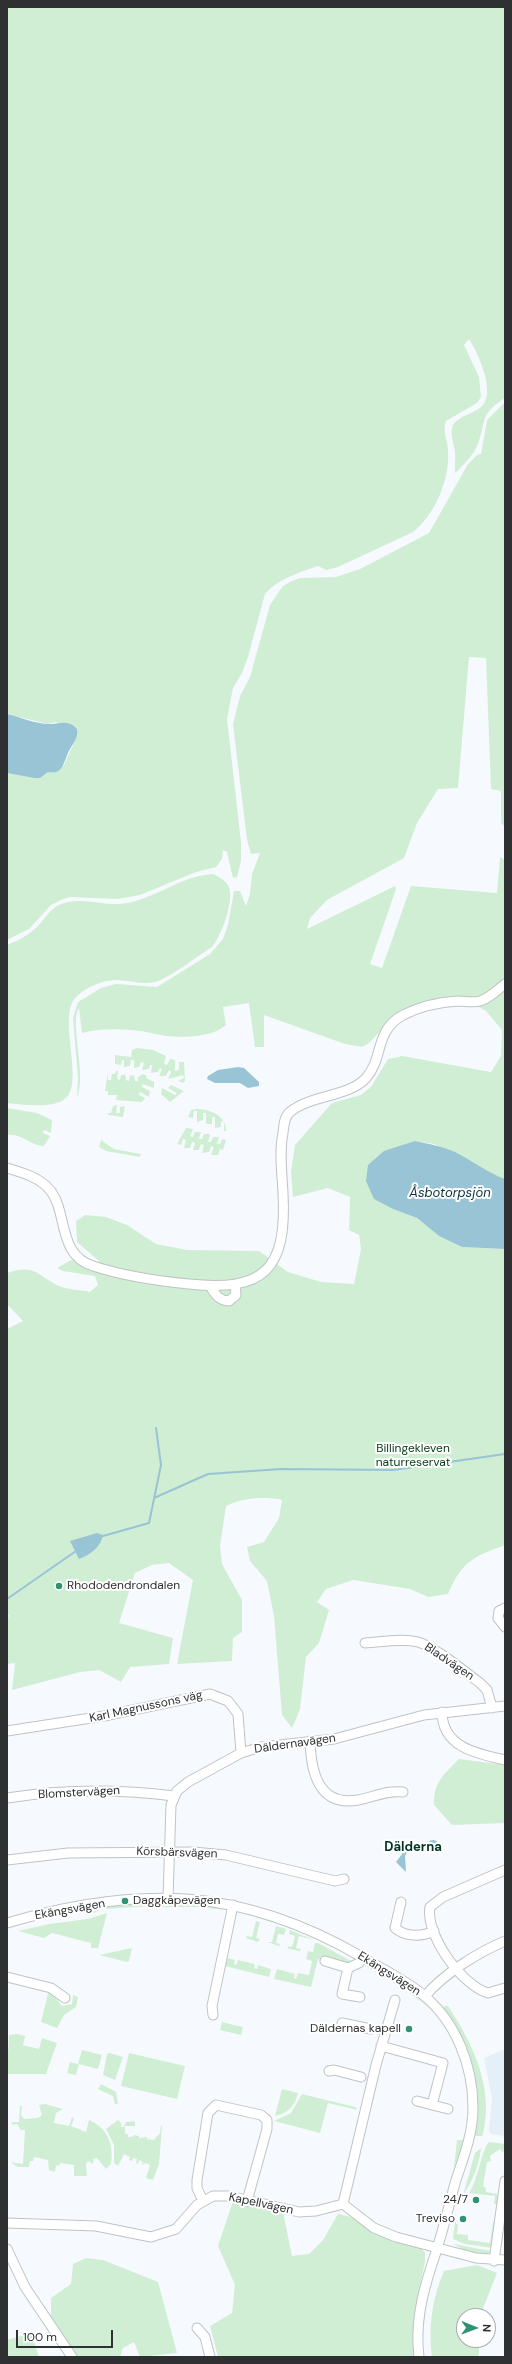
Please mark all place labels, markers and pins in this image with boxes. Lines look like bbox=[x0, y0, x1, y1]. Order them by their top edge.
place label: Rhododendrondalen bbox=[67, 1579, 180, 1593]
marker: Rhododendrondalen bbox=[54, 1581, 64, 1591]
place label: Daggkåpevägen bbox=[133, 1894, 221, 1908]
marker: Daggkåpevägen bbox=[120, 1896, 130, 1906]
place label: Däldernas kapell bbox=[310, 2022, 401, 2036]
marker: Däldernas kapell bbox=[404, 2024, 414, 2034]
place label: 24/7 bbox=[443, 2193, 468, 2207]
marker: 24/7 bbox=[471, 2195, 481, 2205]
place label: Treviso bbox=[416, 2212, 455, 2226]
marker: Treviso bbox=[458, 2214, 468, 2224]

